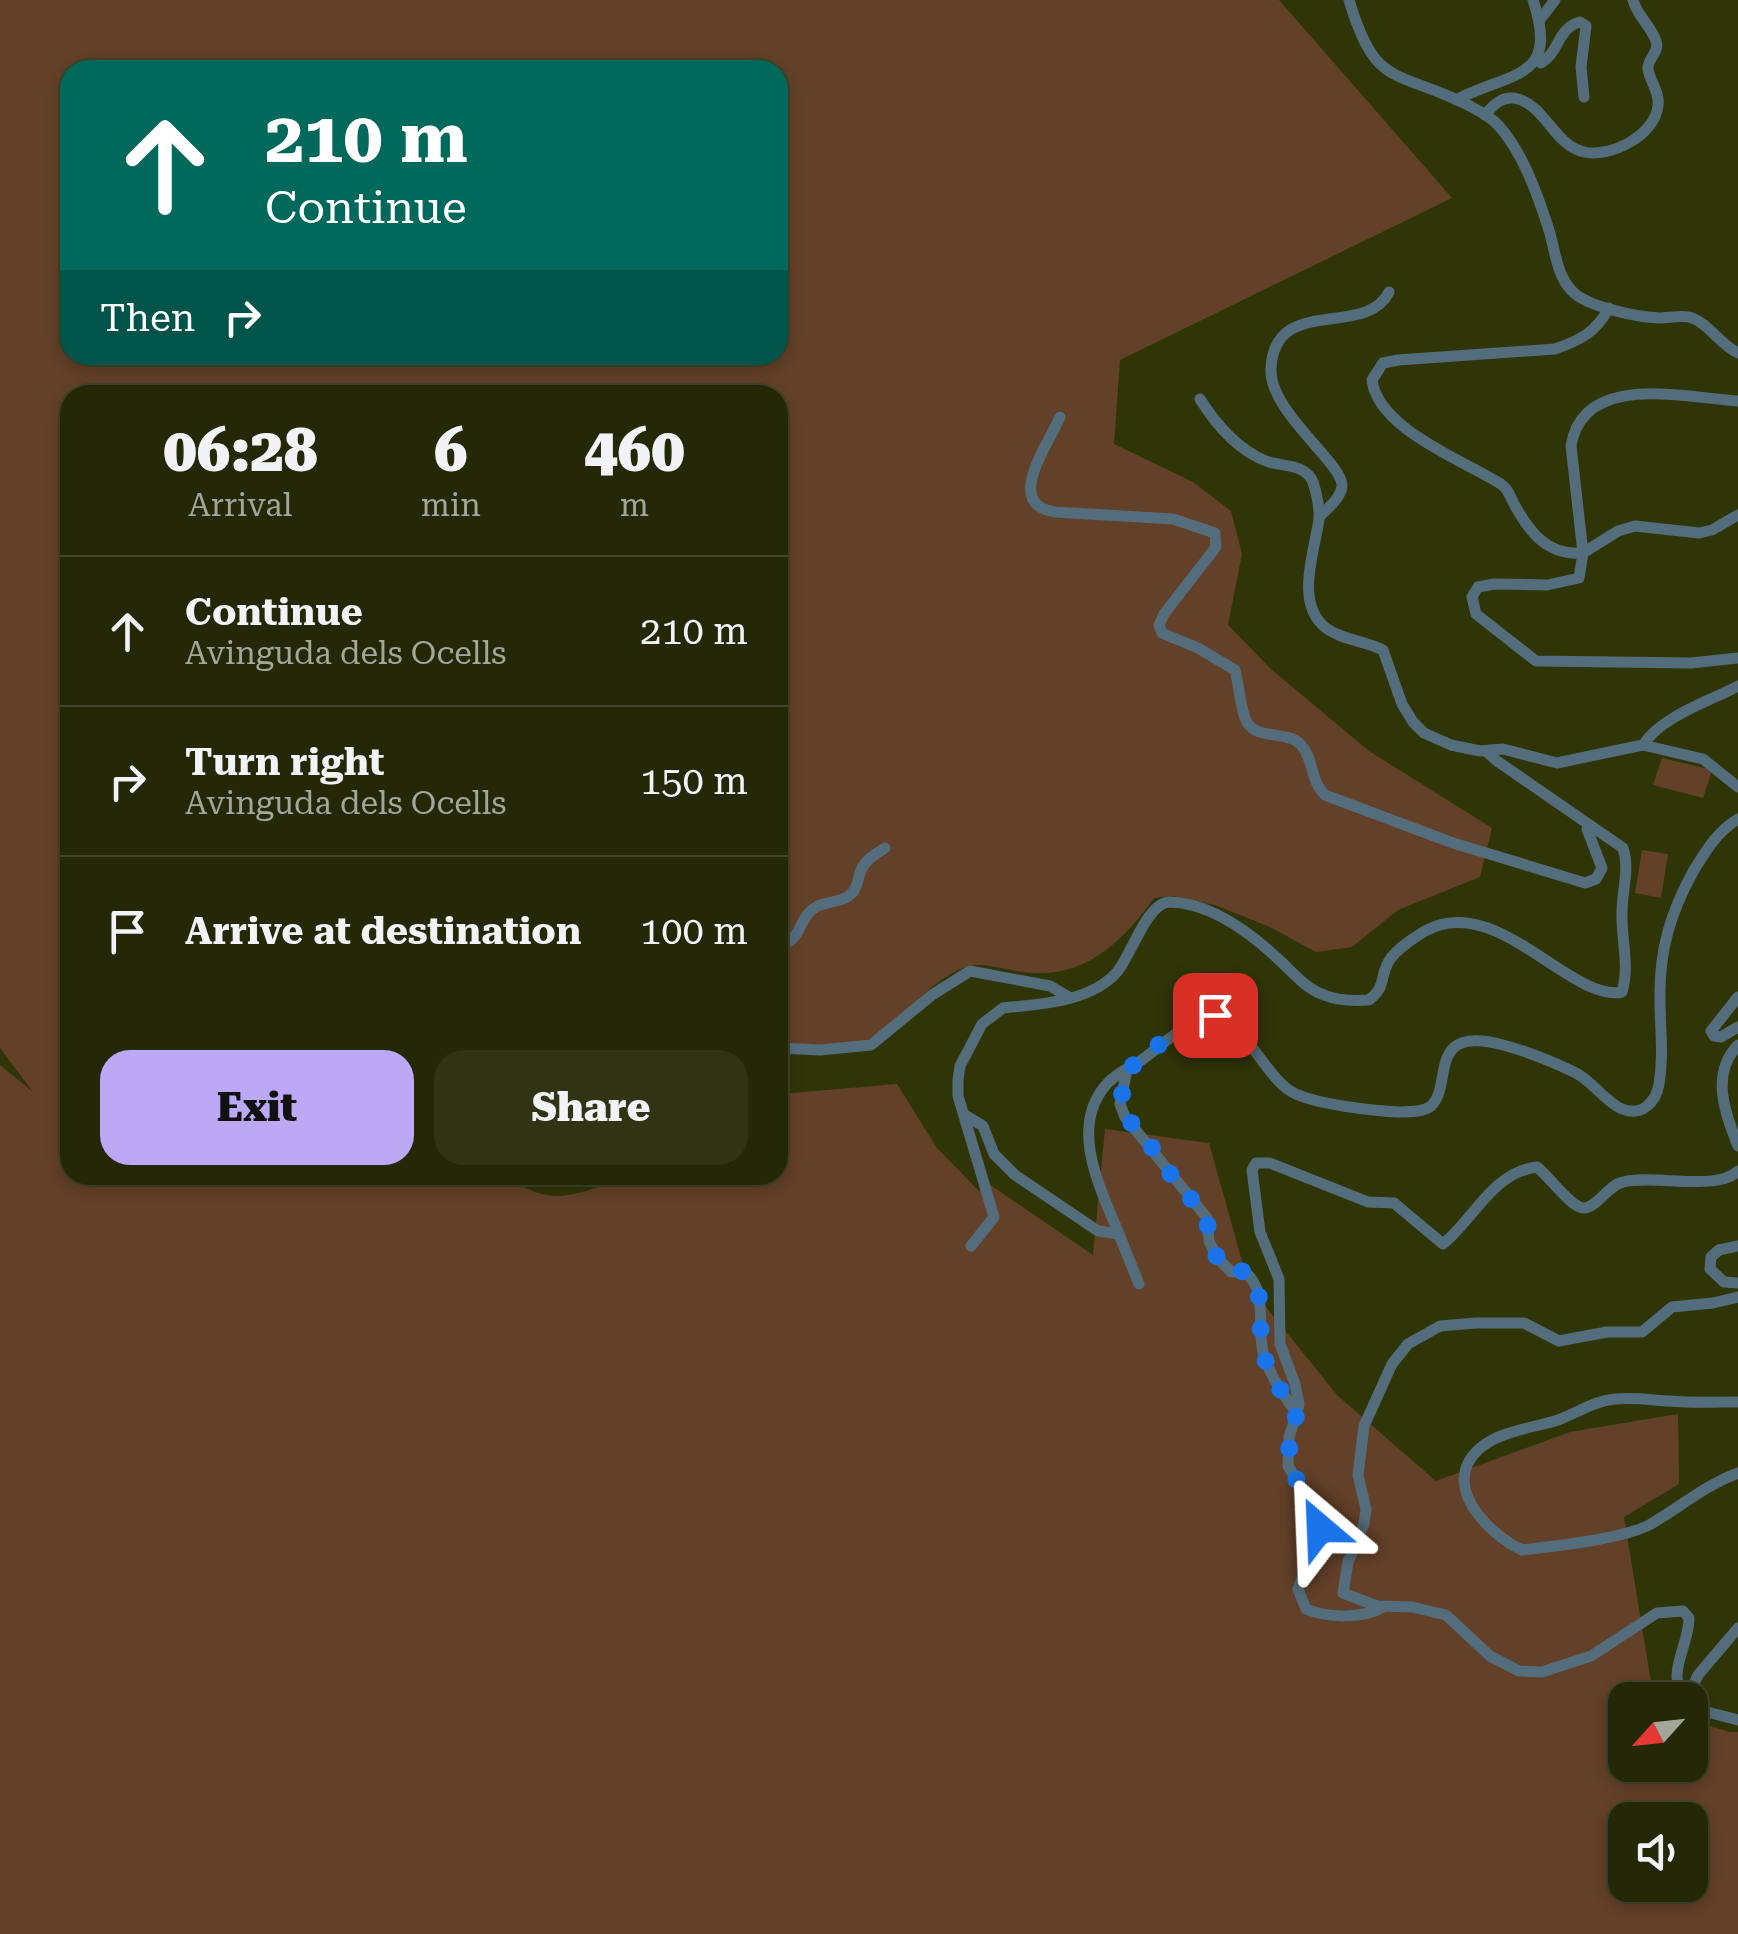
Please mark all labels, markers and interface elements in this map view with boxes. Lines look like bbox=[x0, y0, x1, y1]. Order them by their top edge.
text: 210 m bbox=[265, 97, 468, 179]
icon: ahead bbox=[100, 100, 230, 230]
text: Continue bbox=[265, 181, 467, 234]
icon: right bbox=[215, 290, 270, 345]
text: Then bbox=[100, 296, 195, 340]
text: 06:28 bbox=[163, 415, 318, 486]
text: 6 bbox=[434, 415, 468, 486]
text: 460 bbox=[584, 415, 685, 486]
text: Arrival bbox=[188, 486, 292, 524]
text: min bbox=[421, 486, 481, 524]
text: m bbox=[620, 486, 649, 524]
text: Continue bbox=[185, 590, 363, 634]
icon: ahead bbox=[100, 604, 155, 659]
text: 210 m bbox=[640, 609, 748, 653]
text: Avinguda dels Ocells bbox=[185, 634, 507, 672]
text: Turn right bbox=[185, 740, 384, 784]
icon: right bbox=[100, 754, 155, 809]
text: 150 m bbox=[640, 759, 748, 803]
text: Avinguda dels Ocells bbox=[185, 784, 507, 822]
icon: arrive bbox=[100, 904, 155, 959]
text: Arrive at destination bbox=[185, 909, 581, 953]
text: 100 m bbox=[640, 909, 748, 953]
pin bbox=[1173, 973, 1258, 1058]
icon: arrive bbox=[1188, 988, 1243, 1043]
button: Exit bbox=[100, 1050, 414, 1165]
button: Share bbox=[434, 1050, 748, 1165]
position arrow bbox=[1268, 1476, 1372, 1580]
north arrow bbox=[1608, 1682, 1708, 1782]
map controls bbox=[1608, 1682, 1708, 1902]
button: sound bbox=[1608, 1802, 1708, 1902]

